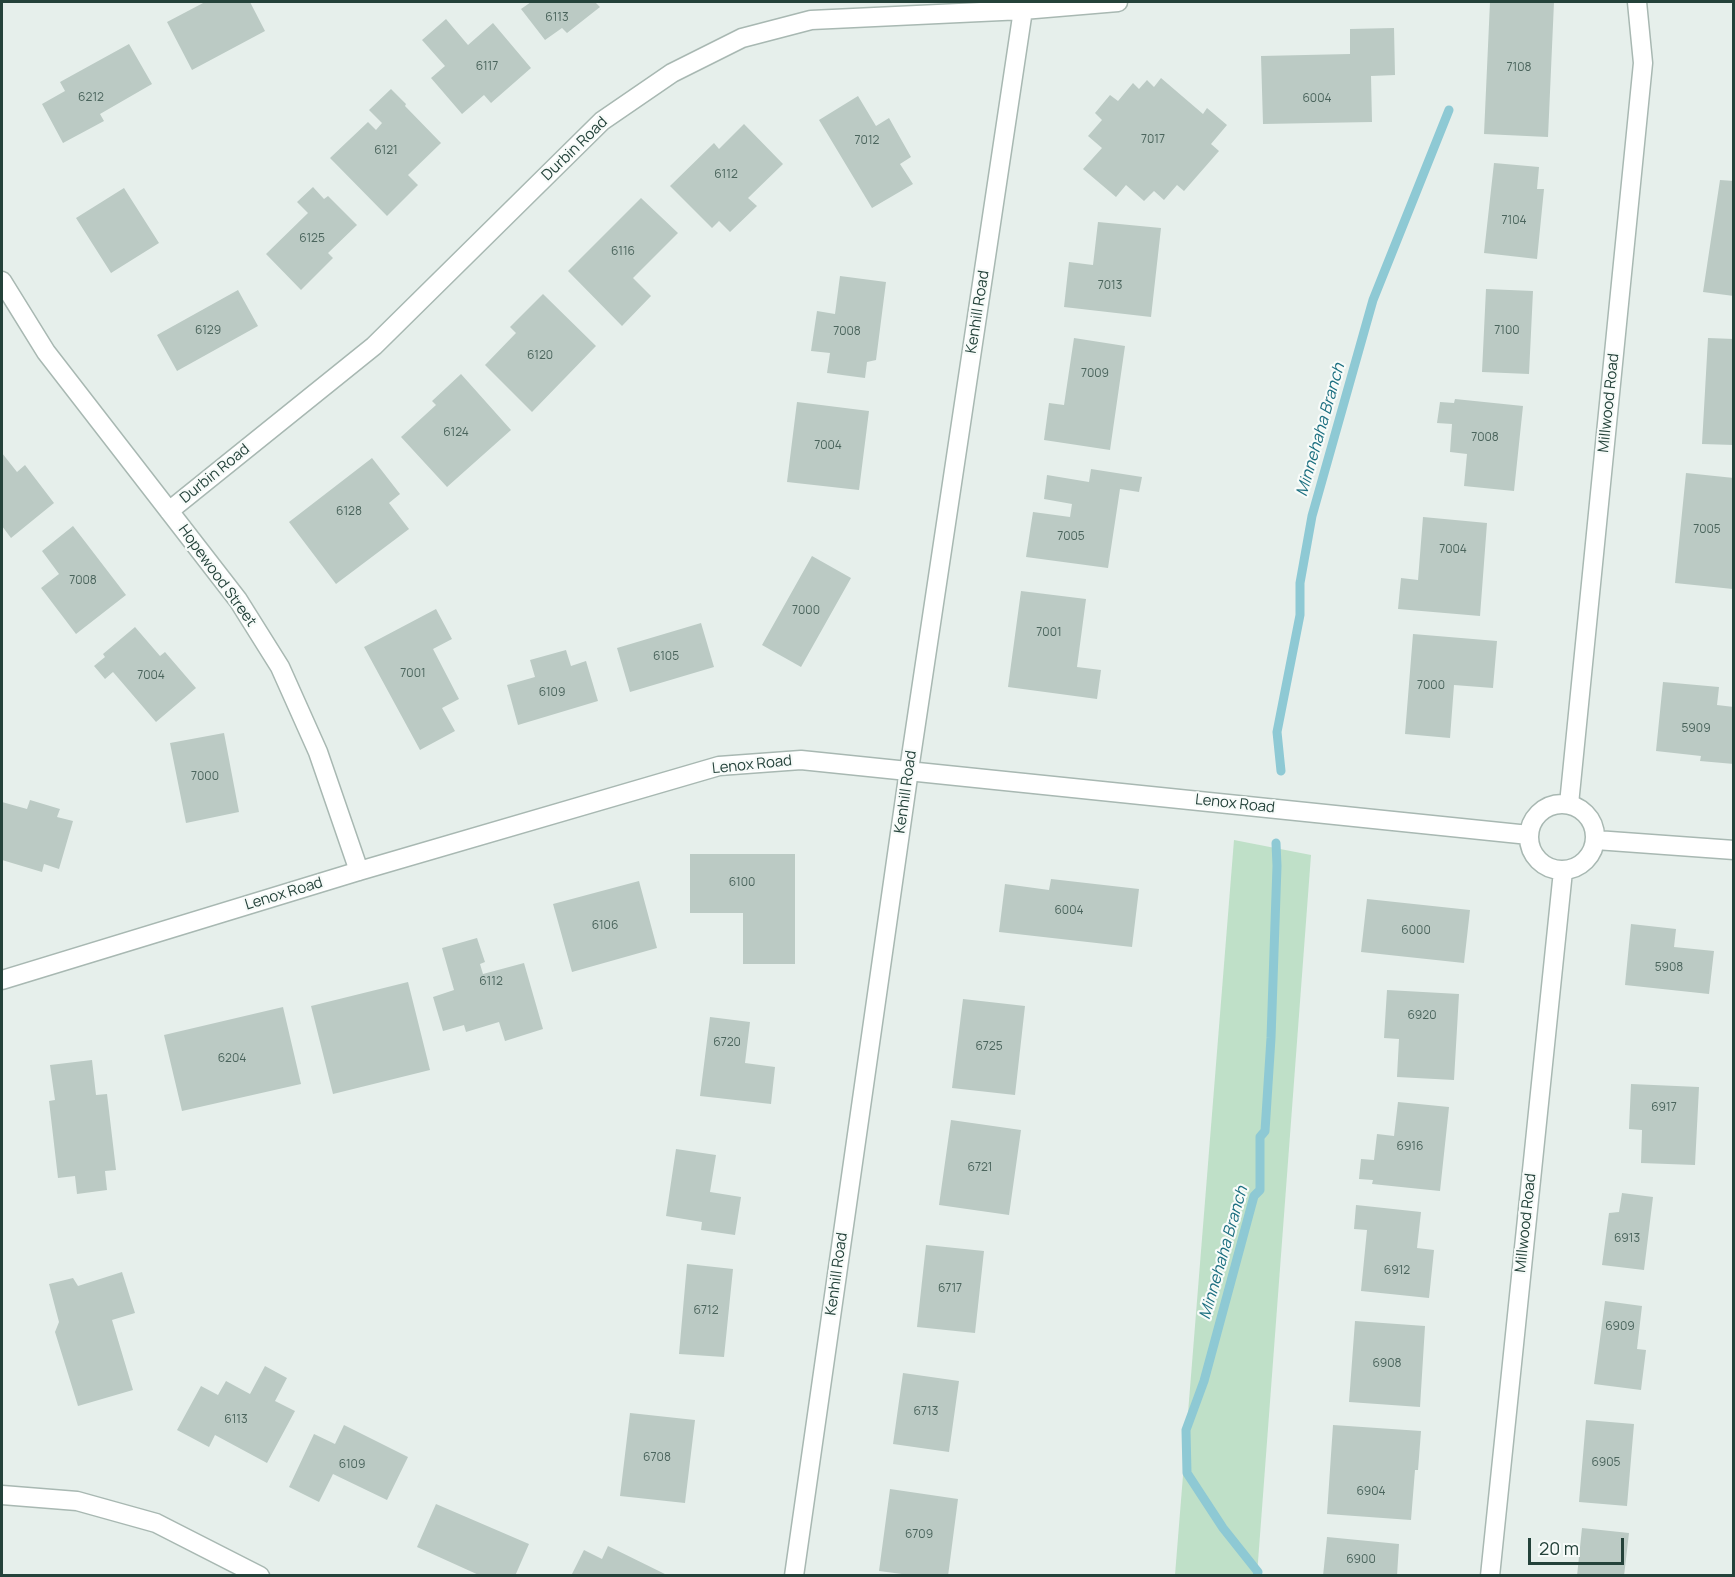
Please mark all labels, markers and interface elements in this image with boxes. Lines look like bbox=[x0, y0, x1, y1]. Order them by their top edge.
house number: 6113 bbox=[545, 11, 569, 25]
house number: 6117 bbox=[476, 60, 498, 74]
house number: 7108 bbox=[1507, 61, 1531, 75]
house number: 6212 bbox=[78, 91, 104, 105]
house number: 6004 bbox=[1302, 92, 1332, 106]
street label: Durbin Road bbox=[538, 113, 612, 185]
house number: 7017 bbox=[1141, 133, 1165, 147]
house number: 7012 bbox=[855, 134, 879, 148]
house number: 6121 bbox=[374, 144, 398, 158]
house number: 6112 bbox=[714, 168, 738, 182]
house number: 7104 bbox=[1501, 214, 1527, 228]
house number: 6125 bbox=[299, 232, 325, 246]
house number: 6116 bbox=[611, 245, 635, 259]
street label: Kenhill Road bbox=[963, 269, 993, 355]
house number: 7013 bbox=[1098, 279, 1122, 293]
house number: 6129 bbox=[195, 324, 221, 338]
house number: 7100 bbox=[1494, 324, 1520, 338]
house number: 7008 bbox=[833, 325, 861, 339]
house number: 6120 bbox=[527, 349, 553, 363]
street label: Millwood Road bbox=[1595, 353, 1623, 453]
water label: Minnehaha Branch bbox=[1293, 361, 1349, 499]
house number: 7009 bbox=[1081, 367, 1109, 381]
house number: 6124 bbox=[443, 426, 469, 440]
house number: 7008 bbox=[1471, 431, 1499, 445]
house number: 7004 bbox=[814, 439, 842, 453]
street label: Durbin Road bbox=[177, 441, 253, 507]
house number: 6128 bbox=[336, 505, 362, 519]
street label: Hopewood Street bbox=[174, 522, 260, 630]
house number: 7005 bbox=[1693, 523, 1721, 537]
house number: 7005 bbox=[1057, 530, 1085, 544]
house number: 7004 bbox=[1439, 543, 1467, 557]
house number: 7008 bbox=[69, 574, 97, 588]
house number: 7000 bbox=[792, 604, 820, 618]
house number: 7001 bbox=[1036, 626, 1062, 640]
house number: 6105 bbox=[653, 650, 679, 664]
house number: 7001 bbox=[400, 667, 426, 681]
house number: 7004 bbox=[137, 669, 165, 683]
house number: 7000 bbox=[1417, 679, 1445, 693]
house number: 6109 bbox=[539, 686, 565, 700]
house number: 5909 bbox=[1681, 722, 1711, 736]
street label: Kenhill Road bbox=[891, 749, 921, 835]
street label: Lenox Road bbox=[711, 752, 793, 778]
house number: 7000 bbox=[191, 770, 219, 784]
street label: Lenox Road bbox=[1194, 791, 1276, 817]
street label: Lenox Road bbox=[243, 874, 325, 914]
house number: 6100 bbox=[729, 876, 755, 890]
house number: 6004 bbox=[1054, 904, 1084, 918]
house number: 6106 bbox=[592, 919, 618, 933]
house number: 6000 bbox=[1401, 924, 1431, 938]
house number: 5908 bbox=[1655, 961, 1683, 975]
house number: 6112 bbox=[479, 975, 503, 989]
house number: 6920 bbox=[1408, 1009, 1436, 1023]
house number: 6720 bbox=[713, 1036, 741, 1050]
house number: 6725 bbox=[975, 1040, 1003, 1054]
house number: 6204 bbox=[218, 1052, 246, 1066]
house number: 6917 bbox=[1651, 1101, 1677, 1115]
house number: 6916 bbox=[1397, 1140, 1423, 1154]
house number: 6721 bbox=[968, 1161, 992, 1175]
street label: Millwood Road bbox=[1512, 1173, 1540, 1273]
water label: Minnehaha Branch bbox=[1196, 1184, 1252, 1322]
street label: Kenhill Road bbox=[822, 1231, 852, 1317]
house number: 6913 bbox=[1614, 1232, 1640, 1246]
house number: 6912 bbox=[1384, 1264, 1410, 1278]
house number: 6717 bbox=[938, 1282, 962, 1296]
house number: 6712 bbox=[694, 1304, 718, 1318]
house number: 6909 bbox=[1605, 1320, 1635, 1334]
house number: 6908 bbox=[1372, 1357, 1402, 1371]
house number: 6713 bbox=[914, 1405, 938, 1419]
house number: 6113 bbox=[224, 1413, 248, 1427]
house number: 6708 bbox=[643, 1451, 671, 1465]
house number: 6905 bbox=[1591, 1456, 1621, 1470]
house number: 6109 bbox=[339, 1458, 365, 1472]
house number: 6904 bbox=[1356, 1485, 1386, 1499]
scale bar bbox=[1531, 1526, 1627, 1564]
house number: 6709 bbox=[905, 1528, 933, 1542]
text: 20 m bbox=[1539, 1536, 1579, 1560]
house number: 6900 bbox=[1346, 1553, 1376, 1567]

